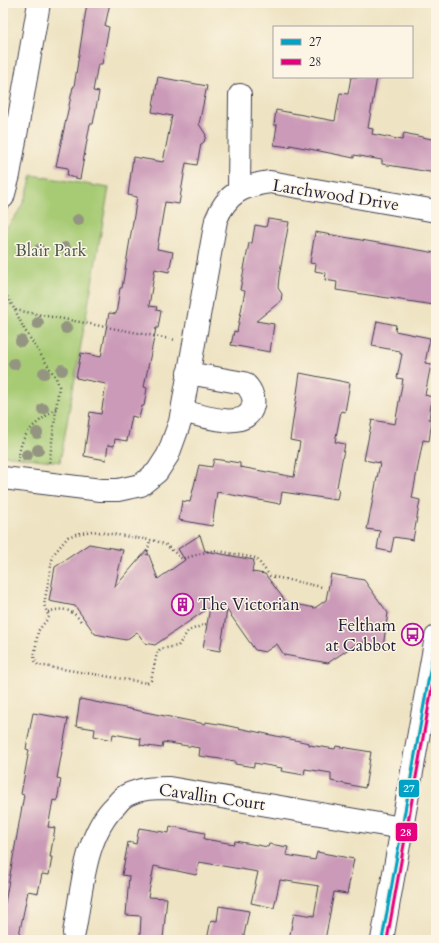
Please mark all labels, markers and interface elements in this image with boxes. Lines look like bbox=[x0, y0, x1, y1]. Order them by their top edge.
legend bbox=[273, 26, 413, 78]
text: 27 bbox=[309, 34, 321, 50]
text: 28 bbox=[309, 54, 321, 70]
street label: Larchwood Drive bbox=[271, 174, 401, 216]
park label: Blair Park bbox=[15, 239, 88, 262]
building icon: The Victorian bbox=[170, 591, 196, 617]
place label: The Victorian bbox=[198, 593, 300, 616]
place label: Feltham at Cabbot bbox=[326, 614, 397, 657]
bus stop icon: Feltham at Cabbot bbox=[399, 622, 425, 648]
street label: Cavallin Court bbox=[157, 778, 267, 816]
line badge: 27 bbox=[398, 779, 420, 798]
text: 27 bbox=[403, 781, 415, 796]
line badge: 28 bbox=[395, 822, 418, 842]
text: 28 bbox=[400, 825, 412, 840]

